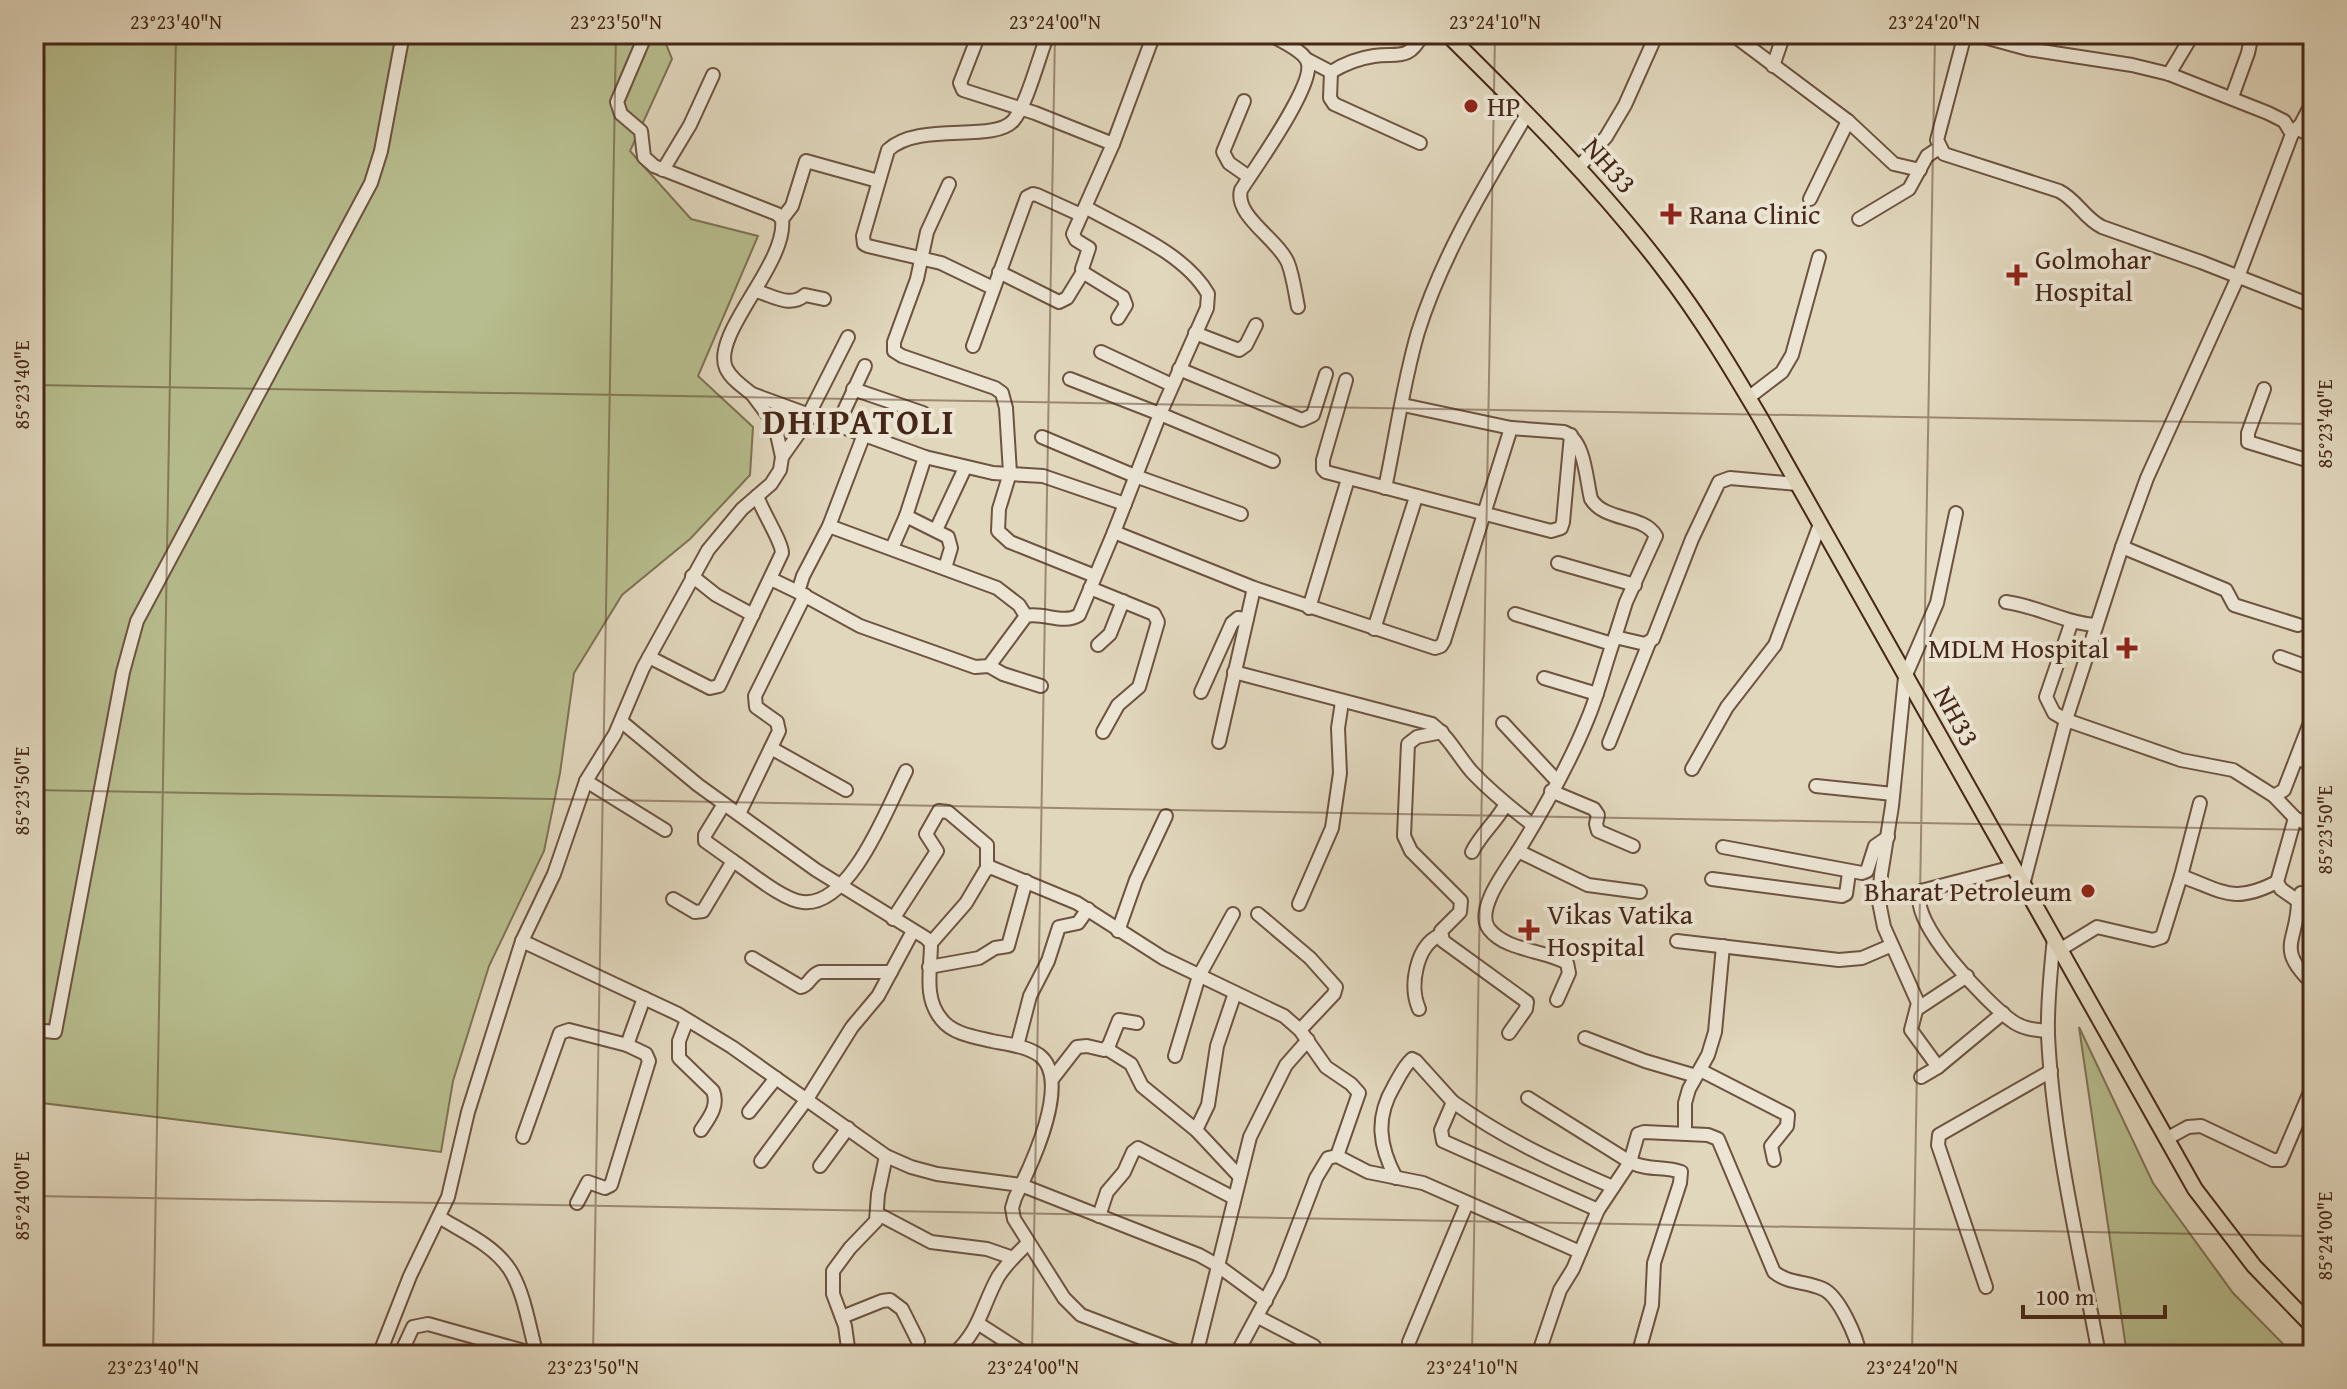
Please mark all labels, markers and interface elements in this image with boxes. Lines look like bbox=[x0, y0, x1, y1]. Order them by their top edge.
text: 23°23'40"N bbox=[130, 7, 222, 36]
text: 23°23'50"N bbox=[570, 7, 662, 36]
text: 23°24'00"N bbox=[1009, 7, 1101, 36]
text: 23°24'10"N bbox=[1449, 7, 1541, 36]
text: 23°24'20"N bbox=[1888, 7, 1980, 36]
place label: HP bbox=[1487, 85, 1521, 126]
marker: HP bbox=[1462, 97, 1480, 115]
street label: NH33 bbox=[1574, 127, 1647, 202]
place label: Rana Clinic bbox=[1689, 193, 1820, 234]
marker: Rana Clinic bbox=[1660, 203, 1682, 225]
place label: Golmohar Hospital bbox=[2035, 238, 2152, 311]
marker: Golmohar Hospital bbox=[2006, 264, 2028, 286]
text: 85°23'40"E bbox=[7, 341, 36, 429]
text: 85°23'40"E bbox=[2310, 380, 2339, 468]
district label: DHIPATOLI bbox=[762, 394, 956, 447]
place label: MDLM Hospital bbox=[1928, 627, 2109, 668]
marker: MDLM Hospital bbox=[2116, 637, 2138, 659]
street label: NH33 bbox=[1924, 678, 1991, 754]
text: 85°23'50"E bbox=[7, 747, 36, 835]
text: 85°23'50"E bbox=[2310, 786, 2339, 874]
place label: Bharat Petroleum bbox=[1864, 870, 2072, 911]
marker: Bharat Petroleum bbox=[2079, 882, 2097, 900]
place label: Vikas Vatika Hospital bbox=[1547, 893, 1694, 966]
marker: Vikas Vatika Hospital bbox=[1518, 919, 1540, 941]
text: 85°24'00"E bbox=[7, 1152, 36, 1240]
text: 85°24'00"E bbox=[2310, 1192, 2339, 1280]
scale bar bbox=[2023, 1269, 2165, 1319]
text: 100 m bbox=[2035, 1279, 2095, 1314]
text: 23°23'40"N bbox=[107, 1352, 199, 1381]
text: 23°23'50"N bbox=[547, 1352, 639, 1381]
text: 23°24'00"N bbox=[987, 1352, 1079, 1381]
text: 23°24'10"N bbox=[1426, 1352, 1518, 1381]
text: 23°24'20"N bbox=[1866, 1352, 1958, 1381]

